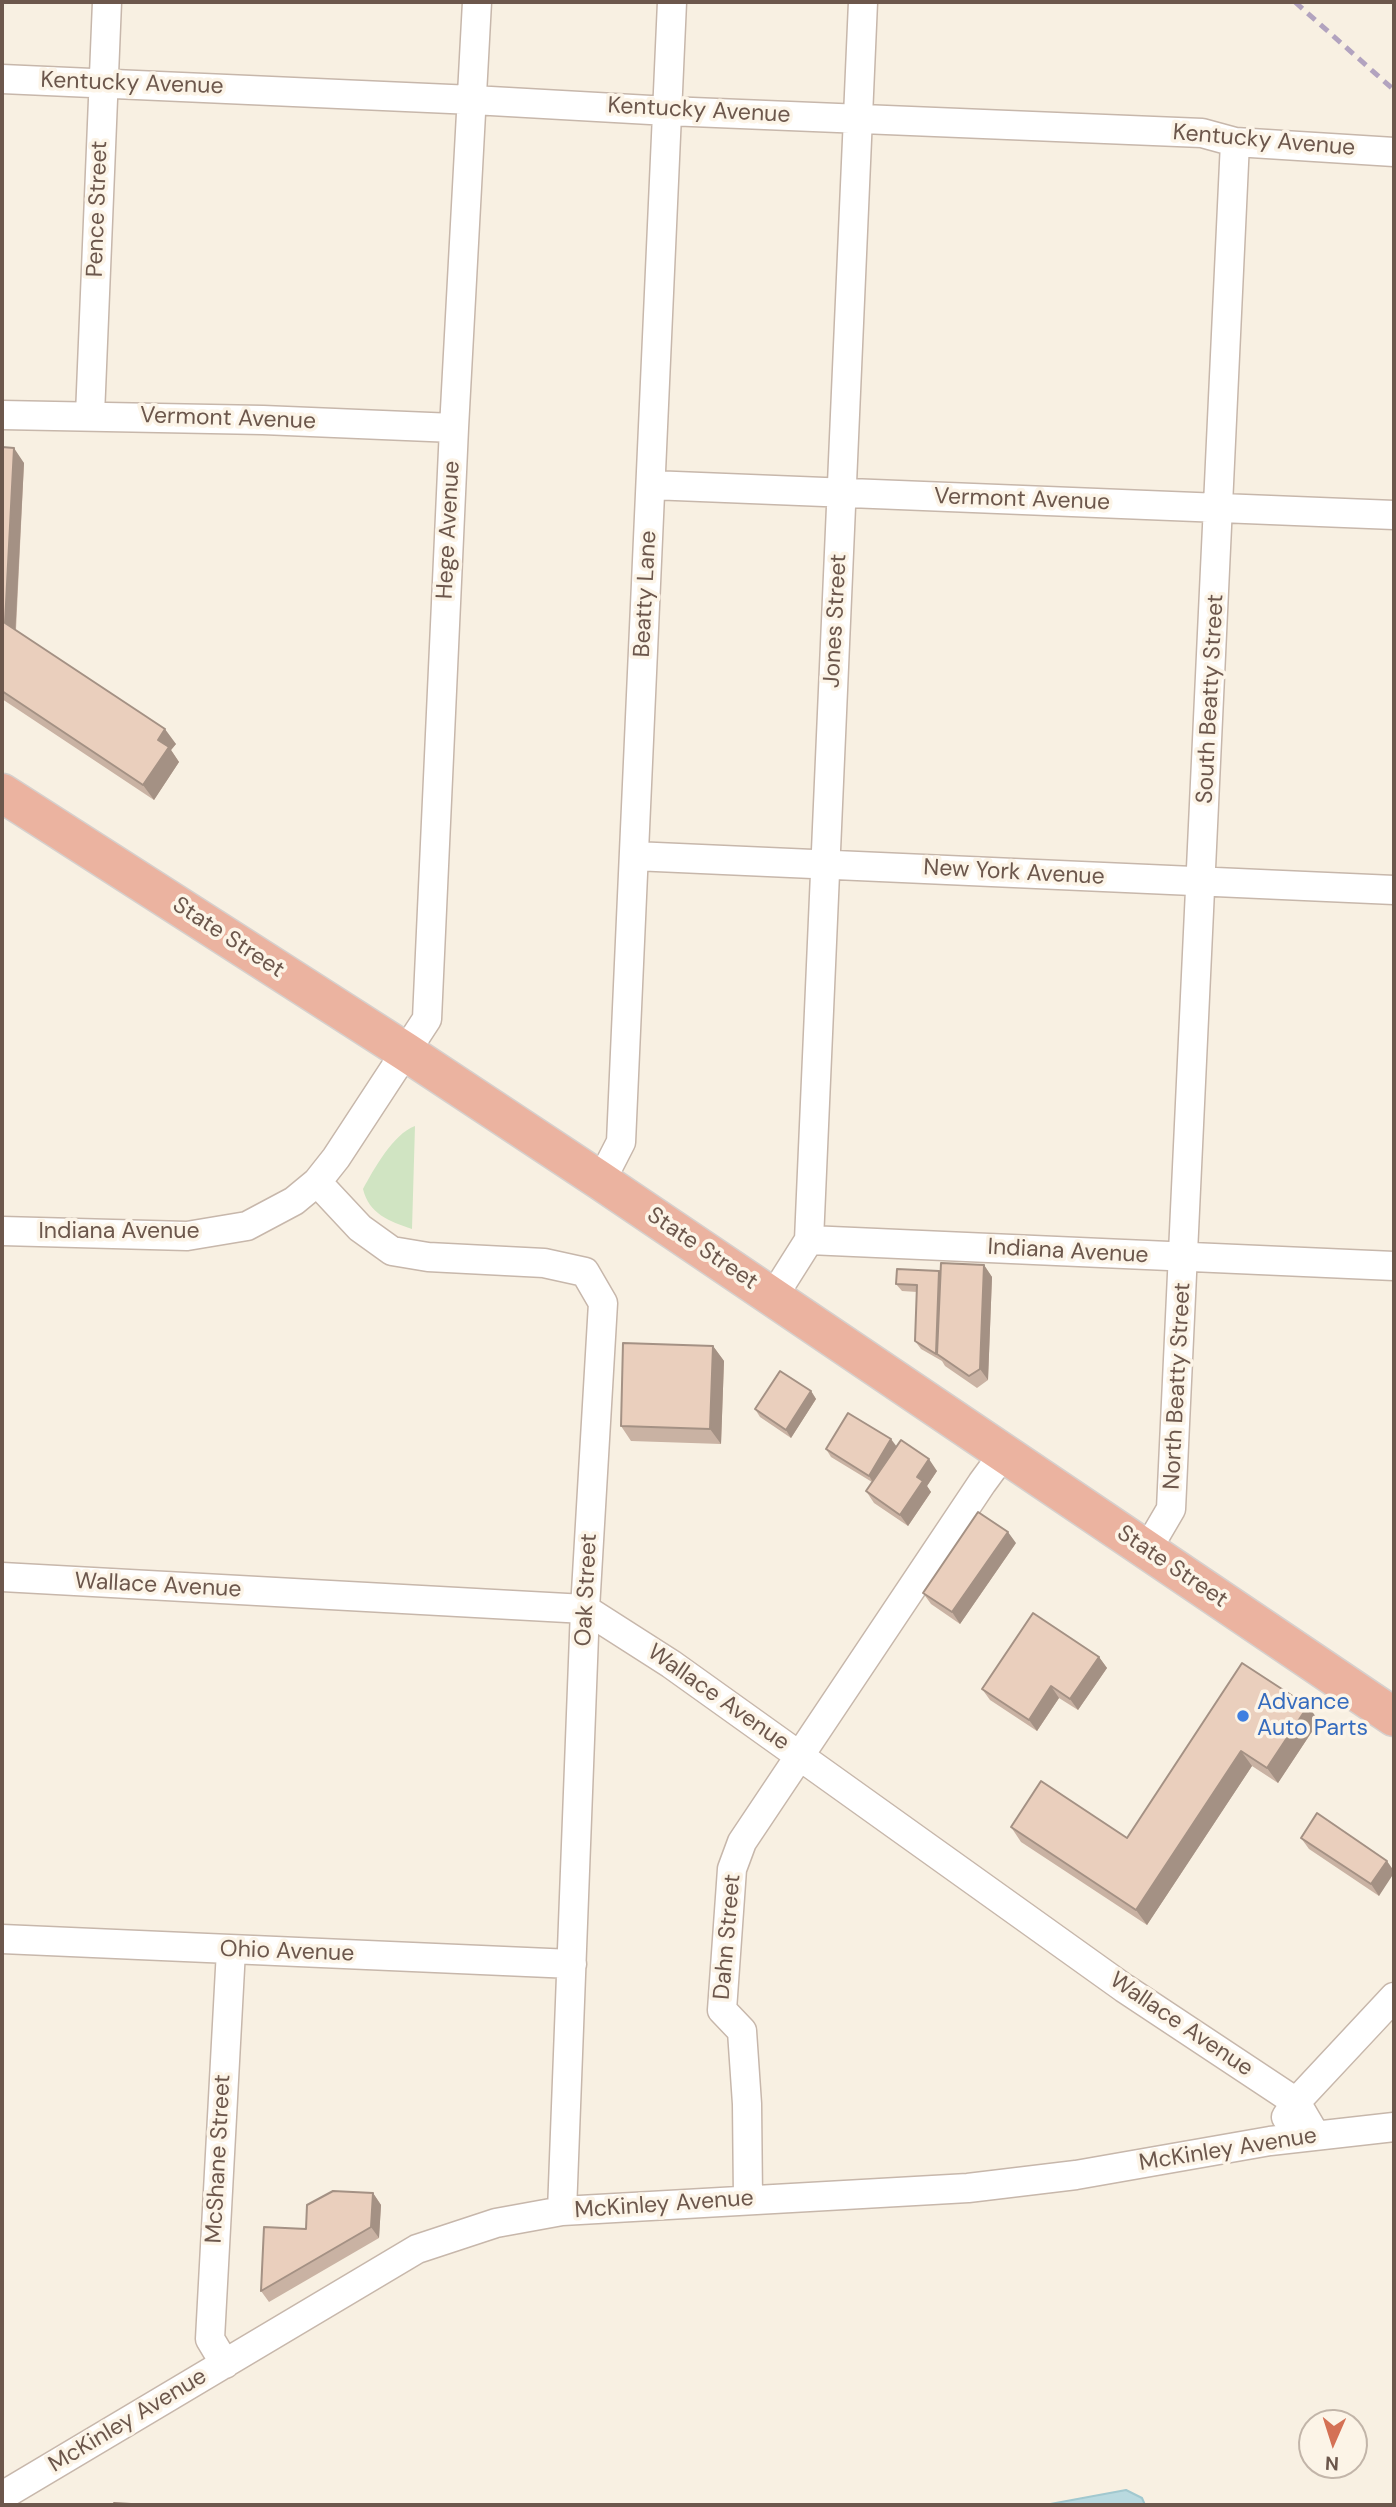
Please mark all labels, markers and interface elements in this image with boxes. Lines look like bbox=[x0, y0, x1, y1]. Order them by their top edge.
street label: Kentucky Avenue bbox=[40, 67, 224, 101]
street label: Kentucky Avenue bbox=[607, 92, 791, 130]
street label: Kentucky Avenue bbox=[1172, 119, 1356, 163]
street label: Pence Street bbox=[82, 140, 114, 278]
street label: Vermont Avenue bbox=[140, 402, 316, 436]
street label: Hege Avenue bbox=[432, 460, 466, 600]
street label: Vermont Avenue bbox=[934, 483, 1110, 517]
street label: Beatty Lane bbox=[629, 530, 663, 658]
street label: Jones Street bbox=[819, 553, 853, 689]
street label: South Beatty Street bbox=[1192, 594, 1230, 804]
street label: New York Avenue bbox=[923, 854, 1105, 892]
street label: State Street bbox=[167, 892, 289, 984]
street label: State Street bbox=[641, 1202, 763, 1296]
street label: Indiana Avenue bbox=[38, 1218, 200, 1246]
street label: Indiana Avenue bbox=[987, 1234, 1149, 1270]
street label: North Beatty Street bbox=[1159, 1282, 1197, 1490]
street label: State Street bbox=[1111, 1520, 1233, 1614]
street label: Oak Street bbox=[570, 1533, 604, 1647]
street label: Wallace Avenue bbox=[74, 1568, 242, 1604]
street label: Wallace Avenue bbox=[642, 1639, 794, 1757]
place label: Advance Auto Parts bbox=[1257, 1689, 1368, 1743]
marker: Advance Auto Parts bbox=[1235, 1708, 1251, 1724]
street label: Dahn Street bbox=[709, 1873, 747, 2001]
street label: Ohio Avenue bbox=[219, 1936, 355, 1968]
street label: Wallace Avenue bbox=[1104, 1967, 1258, 2083]
street label: McShane Street bbox=[201, 2074, 237, 2244]
street label: McKinley Avenue bbox=[1137, 2122, 1319, 2178]
street label: McKinley Avenue bbox=[574, 2185, 754, 2225]
street label: McKinley Avenue bbox=[44, 2363, 212, 2479]
north arrow bbox=[1298, 2409, 1368, 2479]
text: N bbox=[1324, 2451, 1340, 2476]

